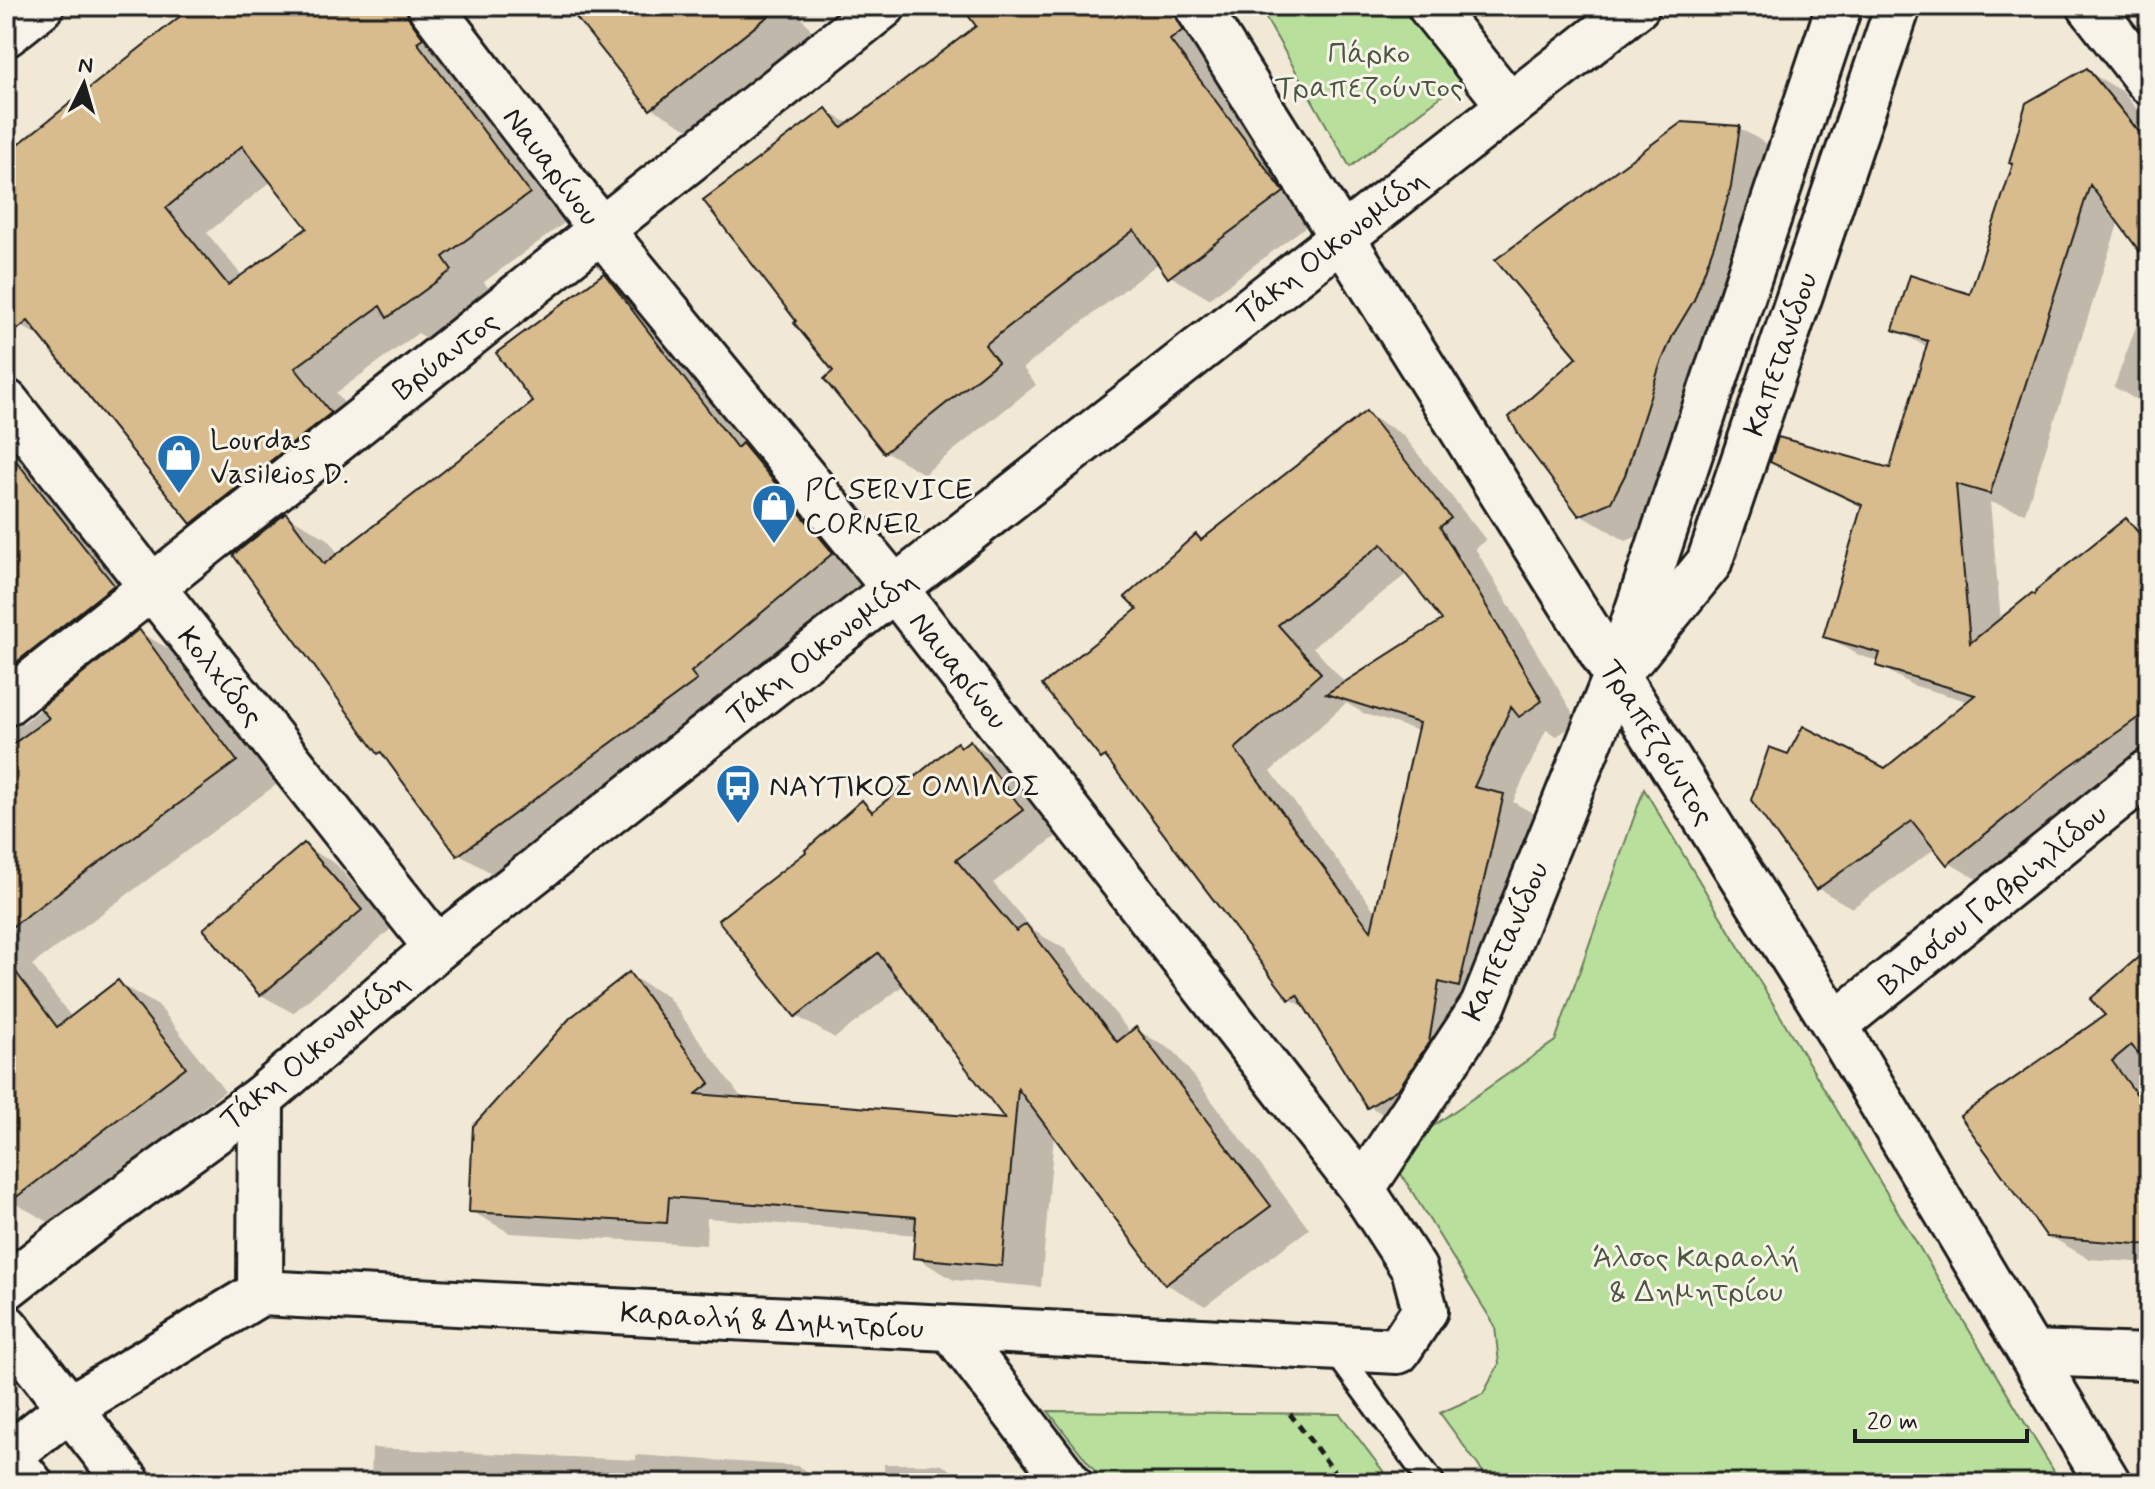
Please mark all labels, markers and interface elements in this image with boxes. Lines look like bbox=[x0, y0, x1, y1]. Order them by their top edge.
park label: Πάρκο Τραπεζούντος bbox=[1275, 35, 1463, 108]
north arrow bbox=[44, 44, 124, 124]
text: N bbox=[77, 51, 94, 81]
street label: Ναυαρίνου bbox=[493, 100, 608, 234]
street label: Τάκη Οικονομίδη bbox=[1229, 161, 1435, 334]
street label: Καπετανίδου bbox=[1735, 267, 1828, 442]
street label: Βρύαντος bbox=[385, 303, 507, 410]
place label: Lourdas Vasileios D. bbox=[210, 421, 349, 494]
shop icon: Lourdas Vasileios D. bbox=[155, 432, 203, 495]
place label: PC SERVICE CORNER bbox=[805, 471, 973, 544]
shop icon: PC SERVICE CORNER bbox=[750, 482, 798, 545]
street label: Τάκη Οικονομίδη bbox=[719, 562, 925, 735]
street label: Ναυαρίνου bbox=[900, 604, 1016, 738]
street label: Κολχίδος bbox=[168, 619, 272, 735]
street label: Τραπεζούντος bbox=[1590, 653, 1723, 833]
bus stop icon: ΝΑΥΤΙΚΟΣ ΟΜΙΛΟΣ bbox=[714, 762, 762, 825]
place label: ΝΑΥΤΙΚΟΣ ΟΜΙΛΟΣ bbox=[769, 768, 1040, 807]
street label: Βλασίου Γαβριηλίδου bbox=[1870, 796, 2116, 1005]
street label: Καπετανίδου bbox=[1454, 856, 1559, 1028]
street label: Τάκη Οικονομίδη bbox=[213, 963, 417, 1139]
park label: Άλσος Καραολή & Δημητρίου bbox=[1593, 1239, 1799, 1312]
street label: Καραολή & Δημητρίου bbox=[619, 1294, 925, 1349]
scale bar bbox=[1855, 1393, 2027, 1443]
text: 20 m bbox=[1867, 1407, 1918, 1438]

